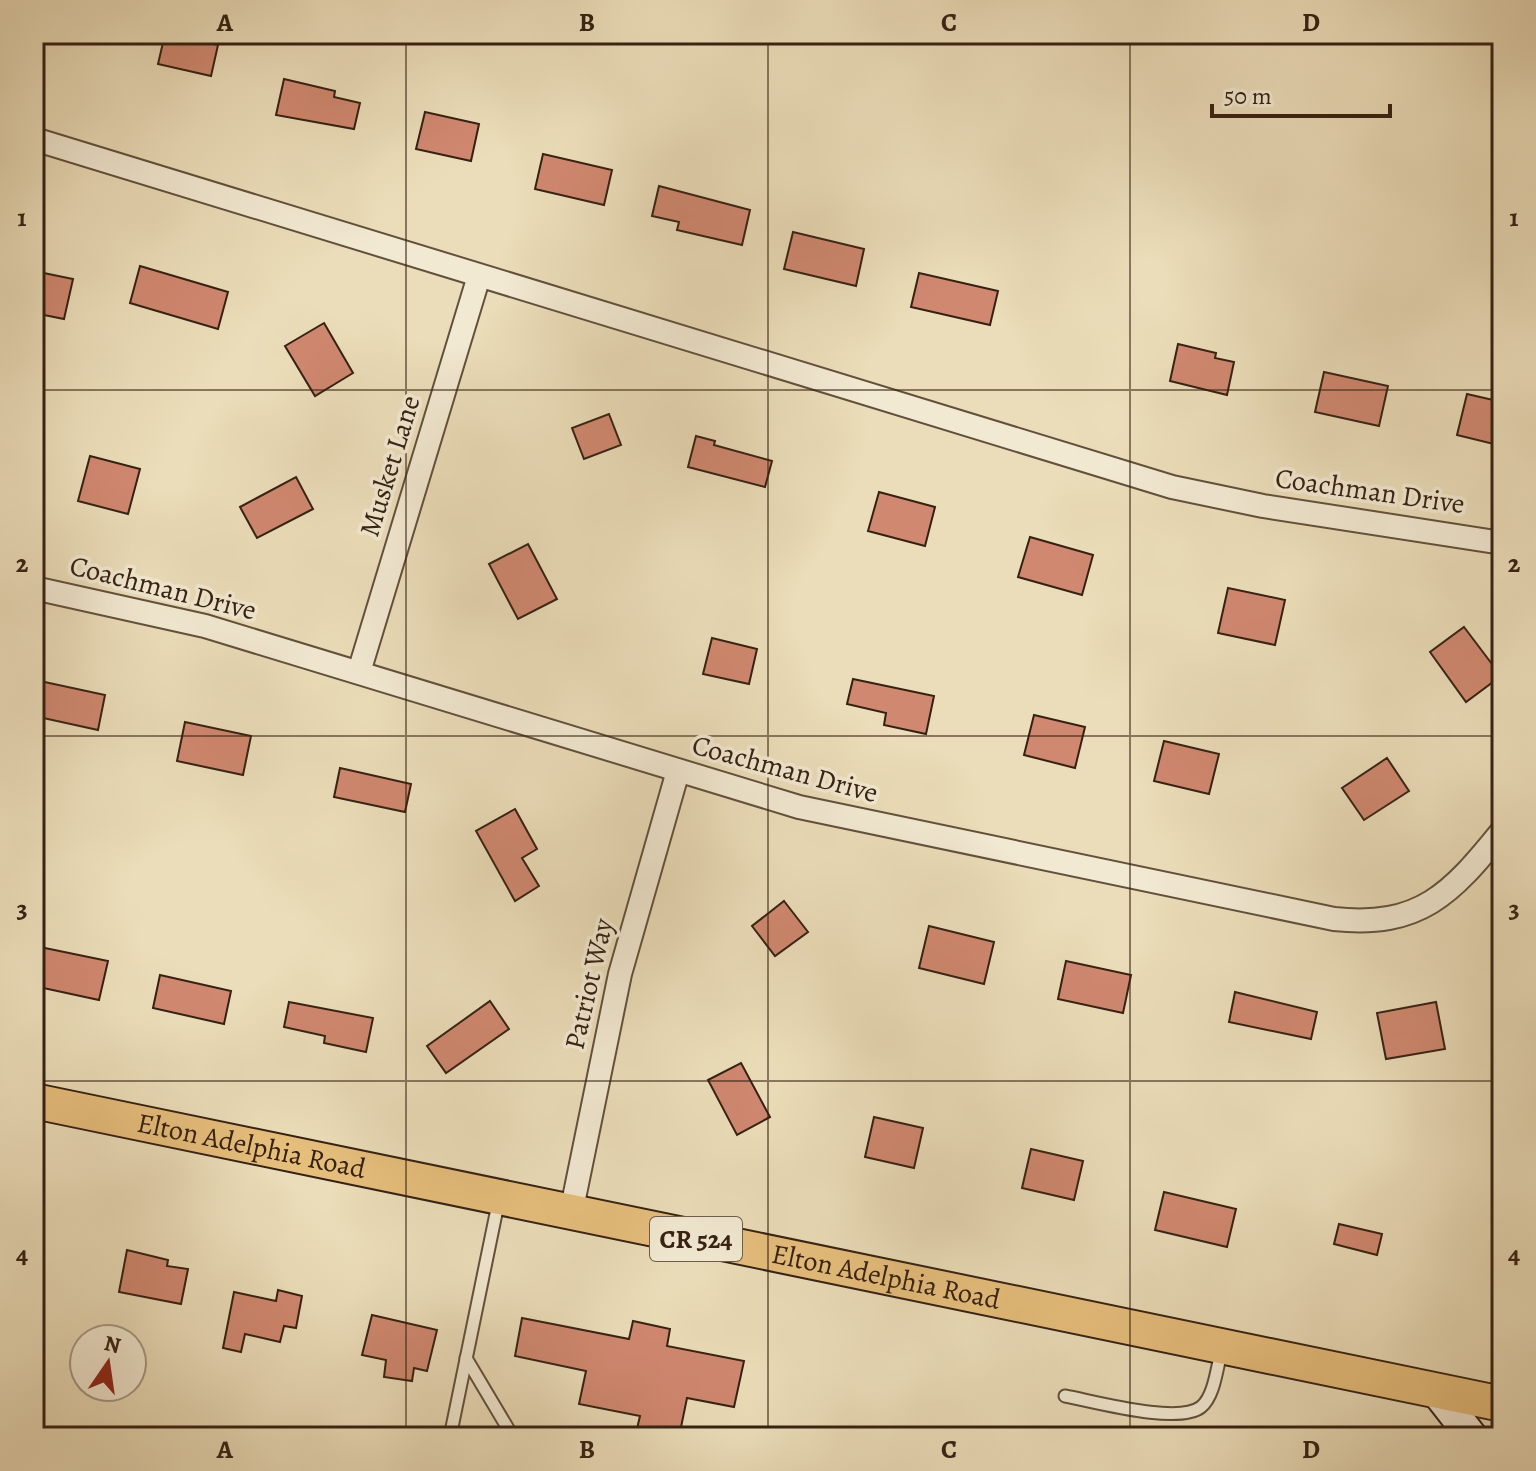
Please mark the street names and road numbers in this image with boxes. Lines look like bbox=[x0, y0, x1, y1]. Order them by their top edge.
street label: Musket Lane bbox=[351, 391, 429, 541]
street label: Coachman Drive bbox=[1273, 459, 1467, 523]
street label: Coachman Drive bbox=[66, 546, 260, 630]
street label: Coachman Drive bbox=[688, 726, 882, 812]
street label: Patriot Way bbox=[555, 914, 623, 1053]
street label: Elton Adelphia Road bbox=[134, 1104, 370, 1188]
road number: CR 524 bbox=[650, 1217, 742, 1261]
street label: Elton Adelphia Road bbox=[768, 1235, 1005, 1319]

